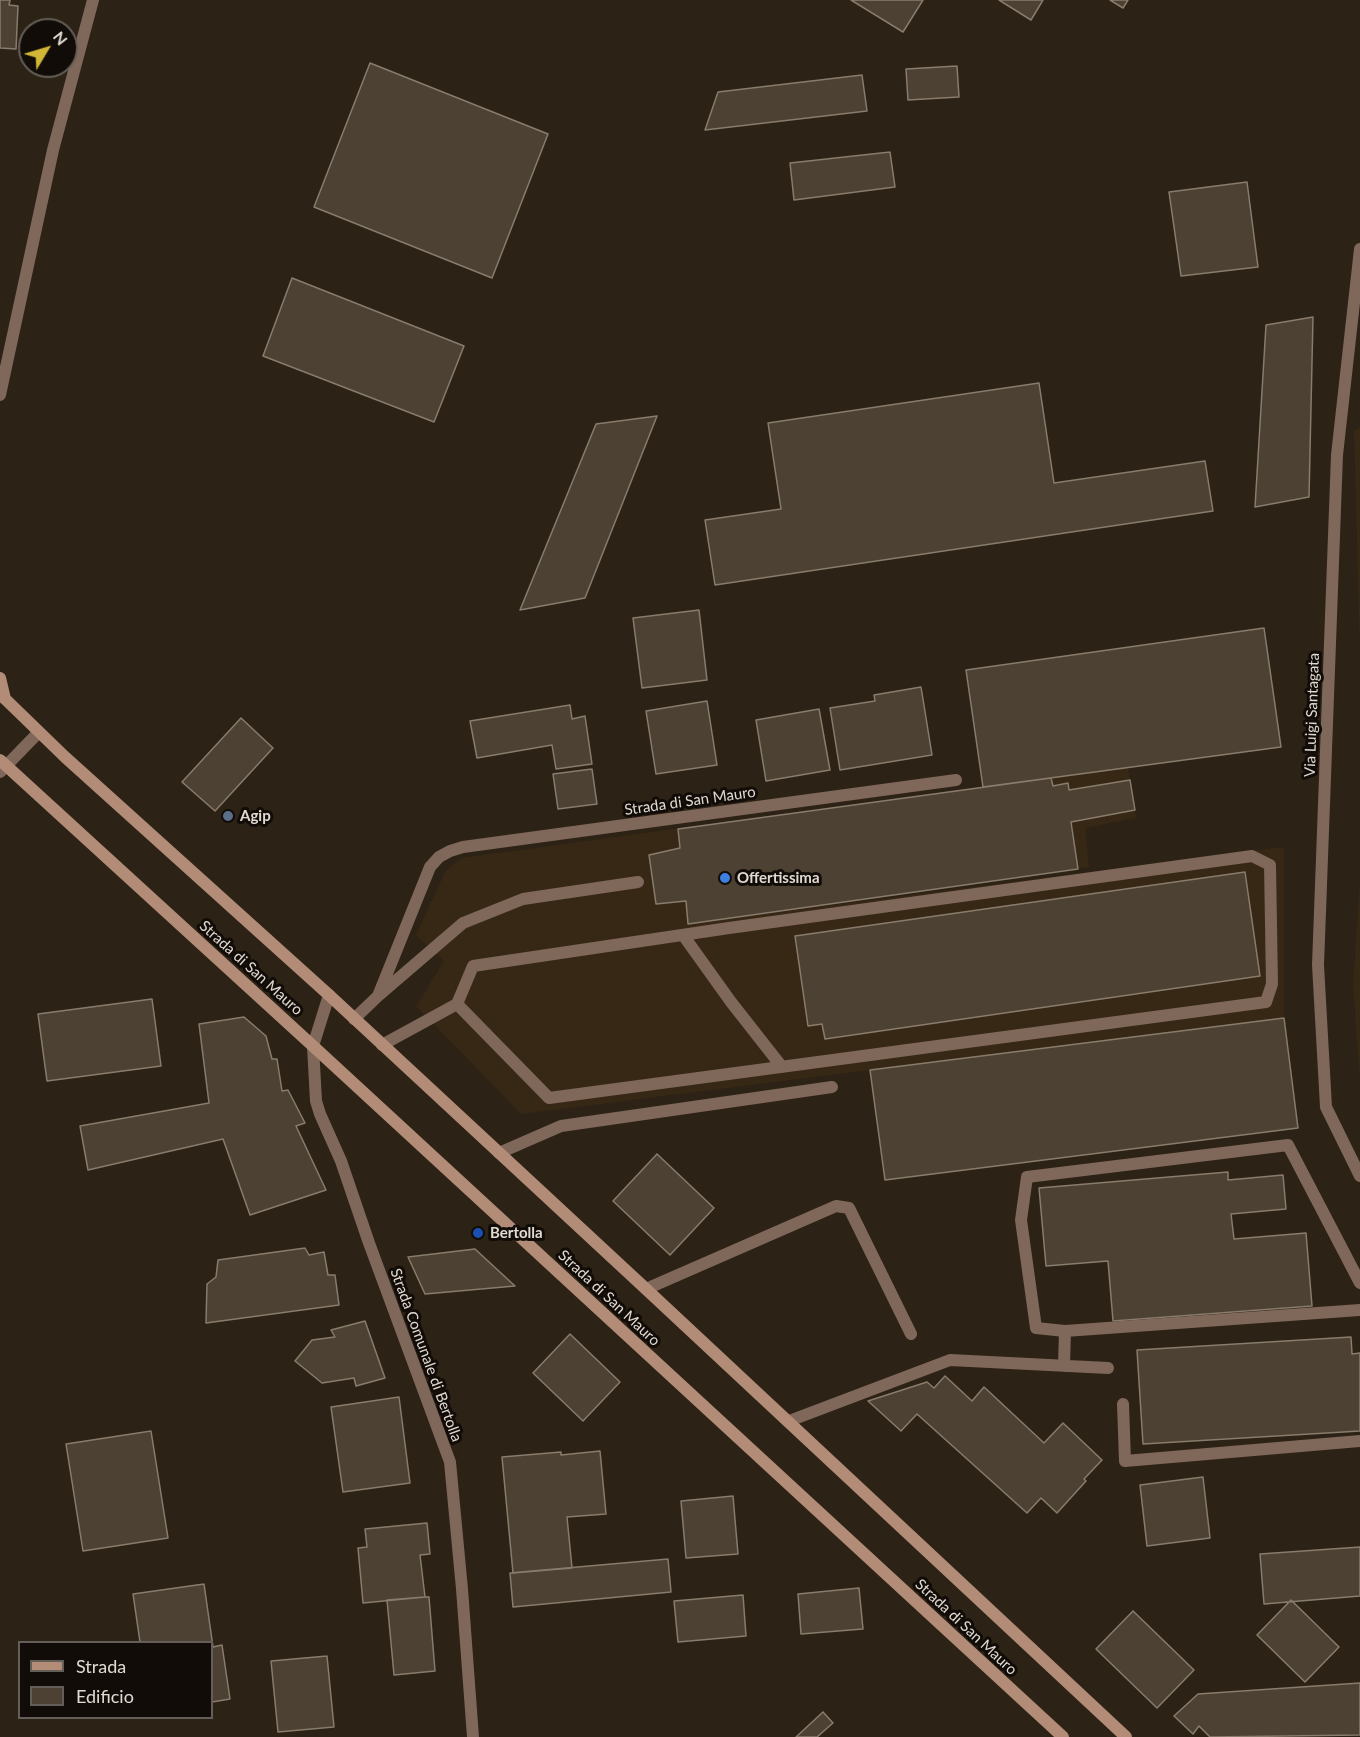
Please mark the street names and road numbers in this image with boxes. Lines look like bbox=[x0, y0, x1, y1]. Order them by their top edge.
street label: Via Luigi Santagata bbox=[1301, 653, 1323, 777]
street label: Strada di San Mauro bbox=[623, 783, 757, 819]
street label: Strada di San Mauro bbox=[196, 917, 306, 1019]
street label: Strada di San Mauro bbox=[554, 1246, 664, 1350]
street label: Strada Comunale di Bertolla bbox=[386, 1266, 466, 1444]
street label: Strada di San Mauro bbox=[911, 1575, 1021, 1679]

